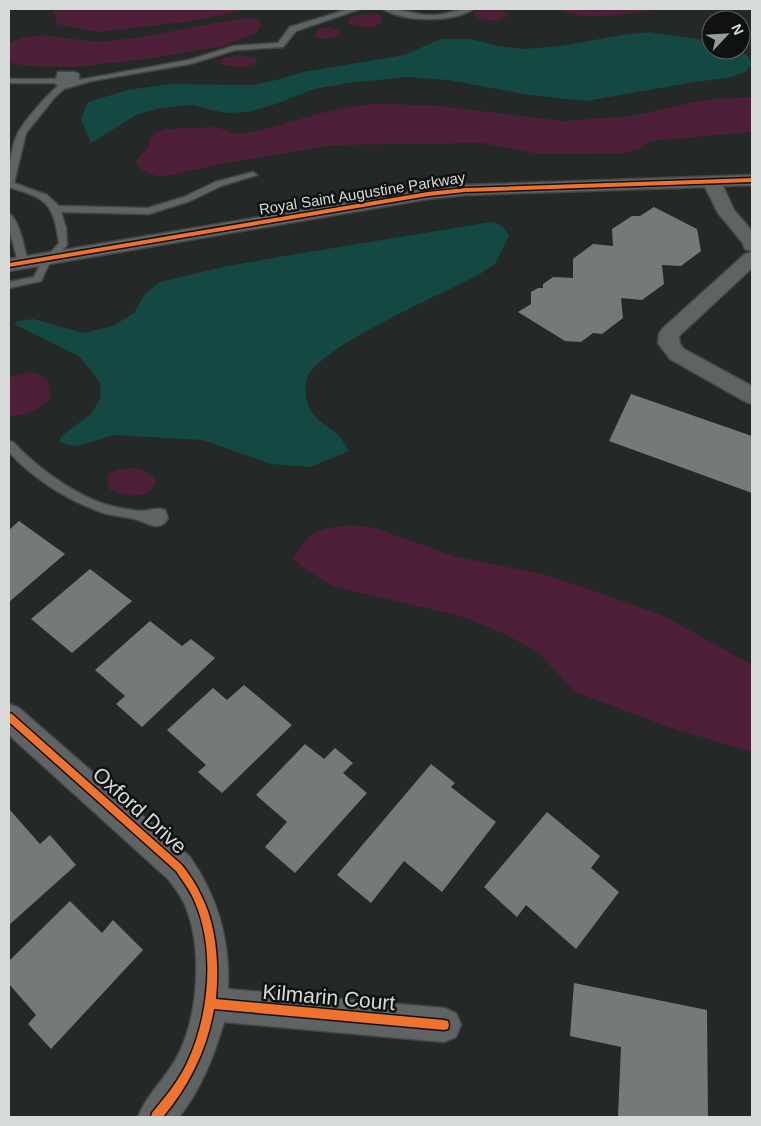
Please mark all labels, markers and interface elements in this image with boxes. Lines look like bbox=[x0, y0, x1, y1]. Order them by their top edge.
north arrow bbox=[701, 10, 751, 60]
text: N bbox=[728, 22, 747, 37]
street label: Royal Saint Augustine Parkway bbox=[258, 168, 467, 218]
street label: Oxford Drive bbox=[89, 762, 191, 858]
street label: Kilmarin Court bbox=[262, 980, 396, 1014]

